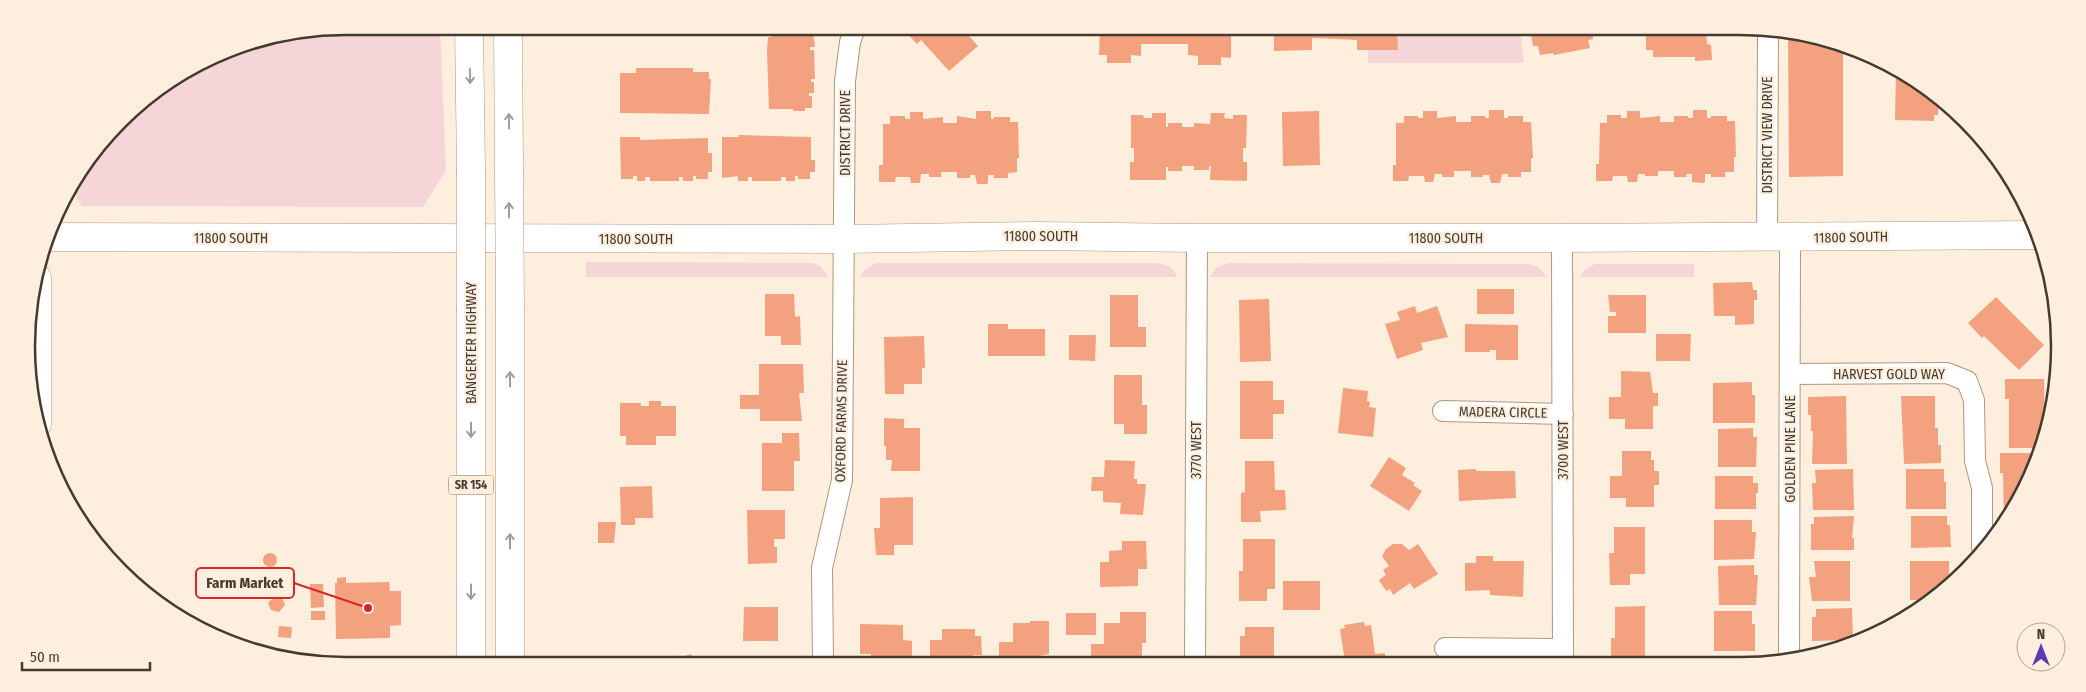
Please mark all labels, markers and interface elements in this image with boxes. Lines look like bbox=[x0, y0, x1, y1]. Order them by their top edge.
one-way arrow bbox=[465, 67, 475, 83]
street label: DISTRICT VIEW DRIVE bbox=[1759, 76, 1776, 194]
street label: DISTRICT DRIVE bbox=[837, 90, 854, 176]
one-way arrow bbox=[504, 113, 513, 129]
one-way arrow bbox=[504, 202, 514, 218]
street label: 11800 SOUTH bbox=[1004, 228, 1078, 245]
street label: 11800 SOUTH bbox=[1814, 228, 1888, 247]
street label: 11800 SOUTH bbox=[194, 230, 268, 247]
street label: 11800 SOUTH bbox=[1409, 230, 1483, 247]
street label: 11800 SOUTH bbox=[599, 231, 673, 248]
street label: BANGERTER HIGHWAY bbox=[463, 282, 480, 404]
street label: OXFORD FARMS DRIVE bbox=[832, 359, 851, 482]
street label: HARVEST GOLD WAY bbox=[1833, 366, 1945, 383]
one-way arrow bbox=[505, 371, 515, 388]
street label: GOLDEN PINE LANE bbox=[1782, 395, 1799, 503]
street label: MADERA CIRCLE bbox=[1459, 403, 1548, 422]
street label: 3770 WEST bbox=[1188, 420, 1205, 479]
street label: 3700 WEST bbox=[1555, 420, 1572, 480]
one-way arrow bbox=[466, 421, 476, 437]
road number: SR 154 bbox=[448, 476, 494, 494]
one-way arrow bbox=[505, 534, 515, 550]
callout: Farm Market bbox=[196, 568, 294, 598]
text: Farm Market bbox=[206, 574, 284, 592]
one-way arrow bbox=[466, 584, 476, 600]
north arrow bbox=[2016, 622, 2066, 672]
text: N bbox=[2037, 626, 2045, 643]
scale bar bbox=[22, 640, 150, 672]
text: 50 m bbox=[30, 648, 60, 666]

